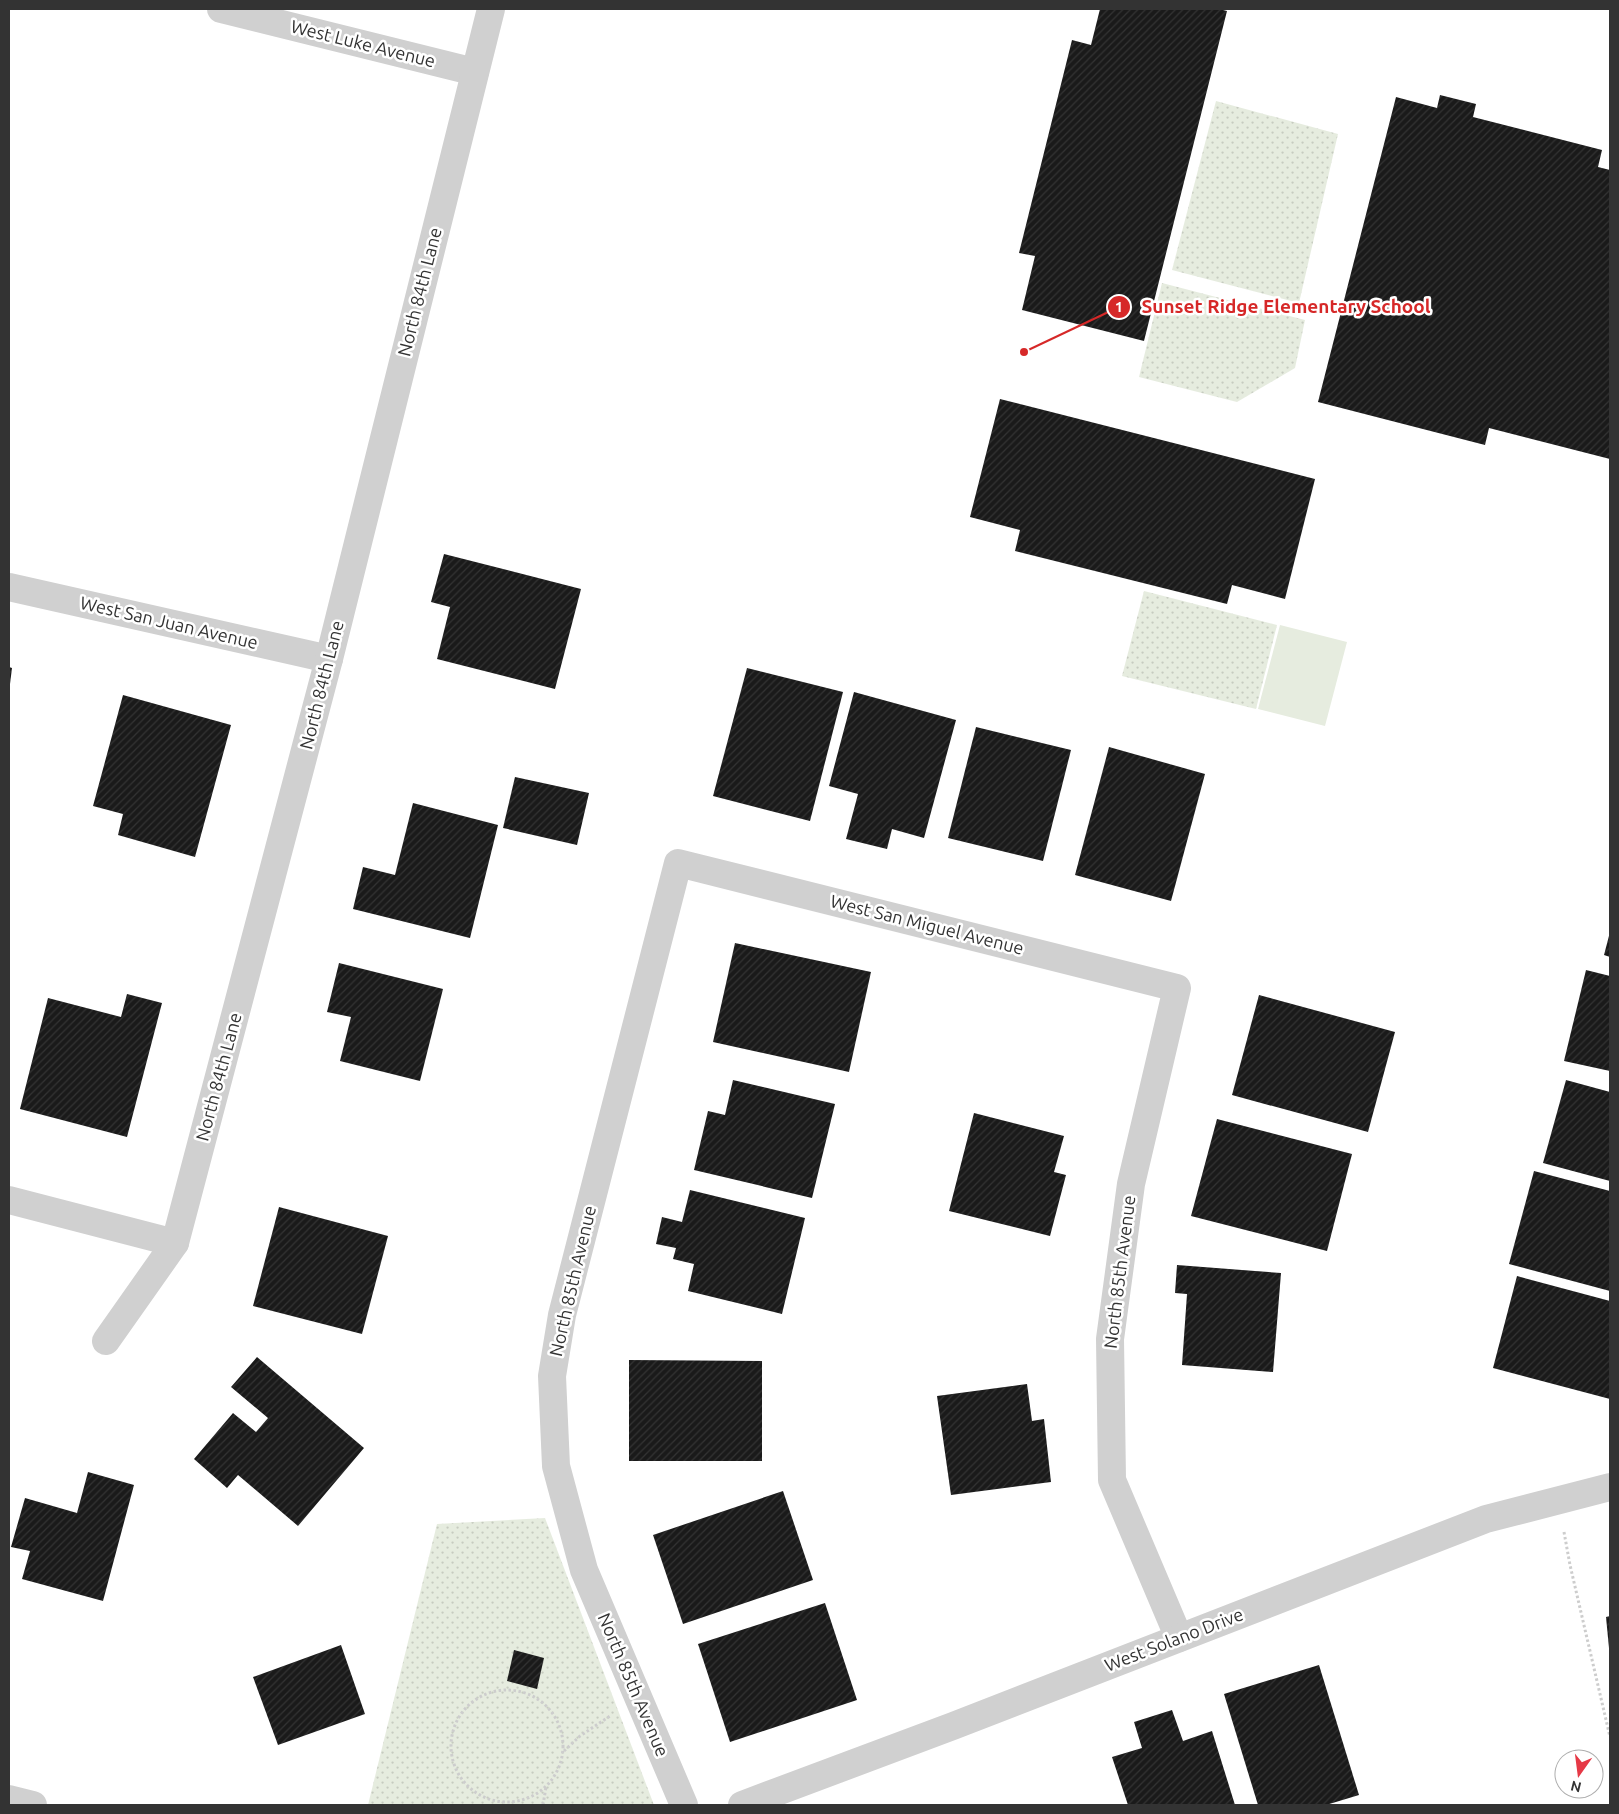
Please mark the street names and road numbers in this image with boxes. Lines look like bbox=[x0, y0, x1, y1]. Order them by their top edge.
street label: West Luke Avenue bbox=[289, 15, 438, 71]
street label: North 84th Lane bbox=[393, 225, 445, 358]
street label: West San Juan Avenue bbox=[78, 592, 260, 652]
street label: North 84th Lane bbox=[295, 618, 347, 751]
street label: West San Miguel Avenue bbox=[829, 890, 1026, 958]
street label: North 84th Lane bbox=[191, 1010, 245, 1143]
street label: North 85th Avenue bbox=[1100, 1194, 1138, 1350]
street label: North 85th Avenue bbox=[545, 1203, 599, 1358]
street label: West Solano Drive bbox=[1102, 1603, 1246, 1675]
street label: North 85th Avenue bbox=[595, 1610, 673, 1759]

